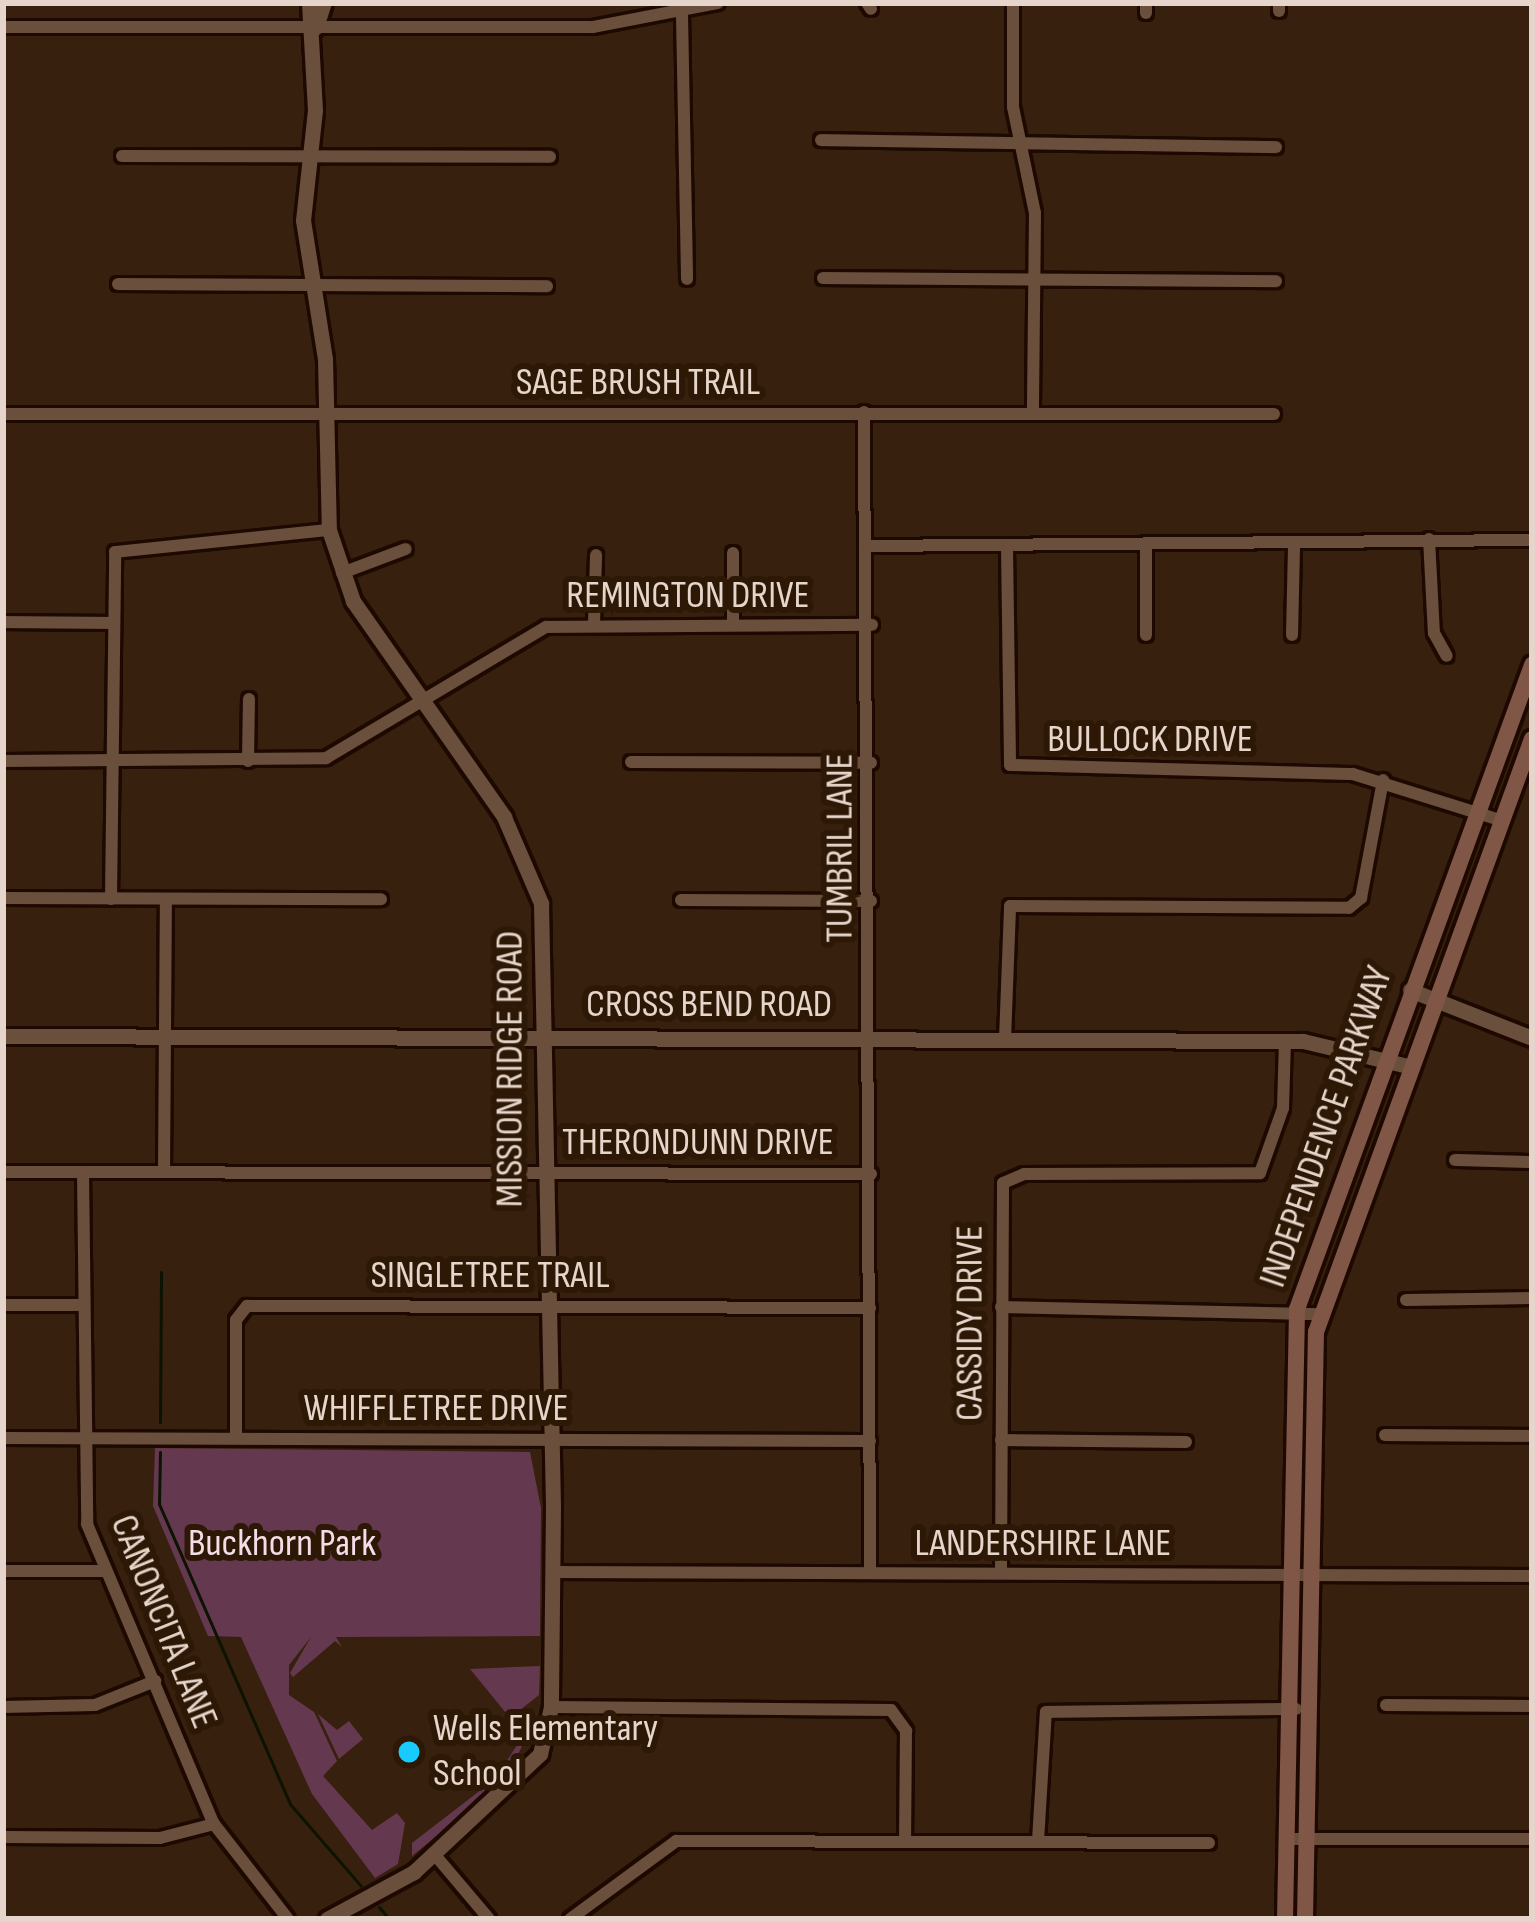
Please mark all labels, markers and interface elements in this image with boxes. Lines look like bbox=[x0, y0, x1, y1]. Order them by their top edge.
street label: SAGE BRUSH TRAIL bbox=[516, 360, 760, 406]
street label: REMINGTON DRIVE bbox=[566, 573, 810, 619]
street label: BULLOCK DRIVE bbox=[1047, 717, 1253, 763]
street label: TUMBRIL LANE bbox=[818, 753, 864, 943]
street label: MISSION RIDGE ROAD bbox=[488, 931, 534, 1207]
street label: INDEPENDENCE PARKWAY bbox=[1250, 961, 1404, 1293]
street label: CROSS BEND ROAD bbox=[586, 982, 832, 1028]
street label: THERONDUNN DRIVE bbox=[562, 1120, 834, 1166]
street label: CASSIDY DRIVE bbox=[948, 1225, 994, 1421]
street label: SINGLETREE TRAIL bbox=[370, 1253, 610, 1299]
street label: WHIFFLETREE DRIVE bbox=[303, 1386, 569, 1432]
street label: CANONCITA LANE bbox=[99, 1508, 227, 1736]
park label: Buckhorn Park bbox=[188, 1521, 376, 1567]
street label: LANDERSHIRE LANE bbox=[915, 1521, 1171, 1567]
place label: Wells Elementary School bbox=[433, 1707, 658, 1798]
marker: Wells Elementary School bbox=[396, 1739, 422, 1765]

